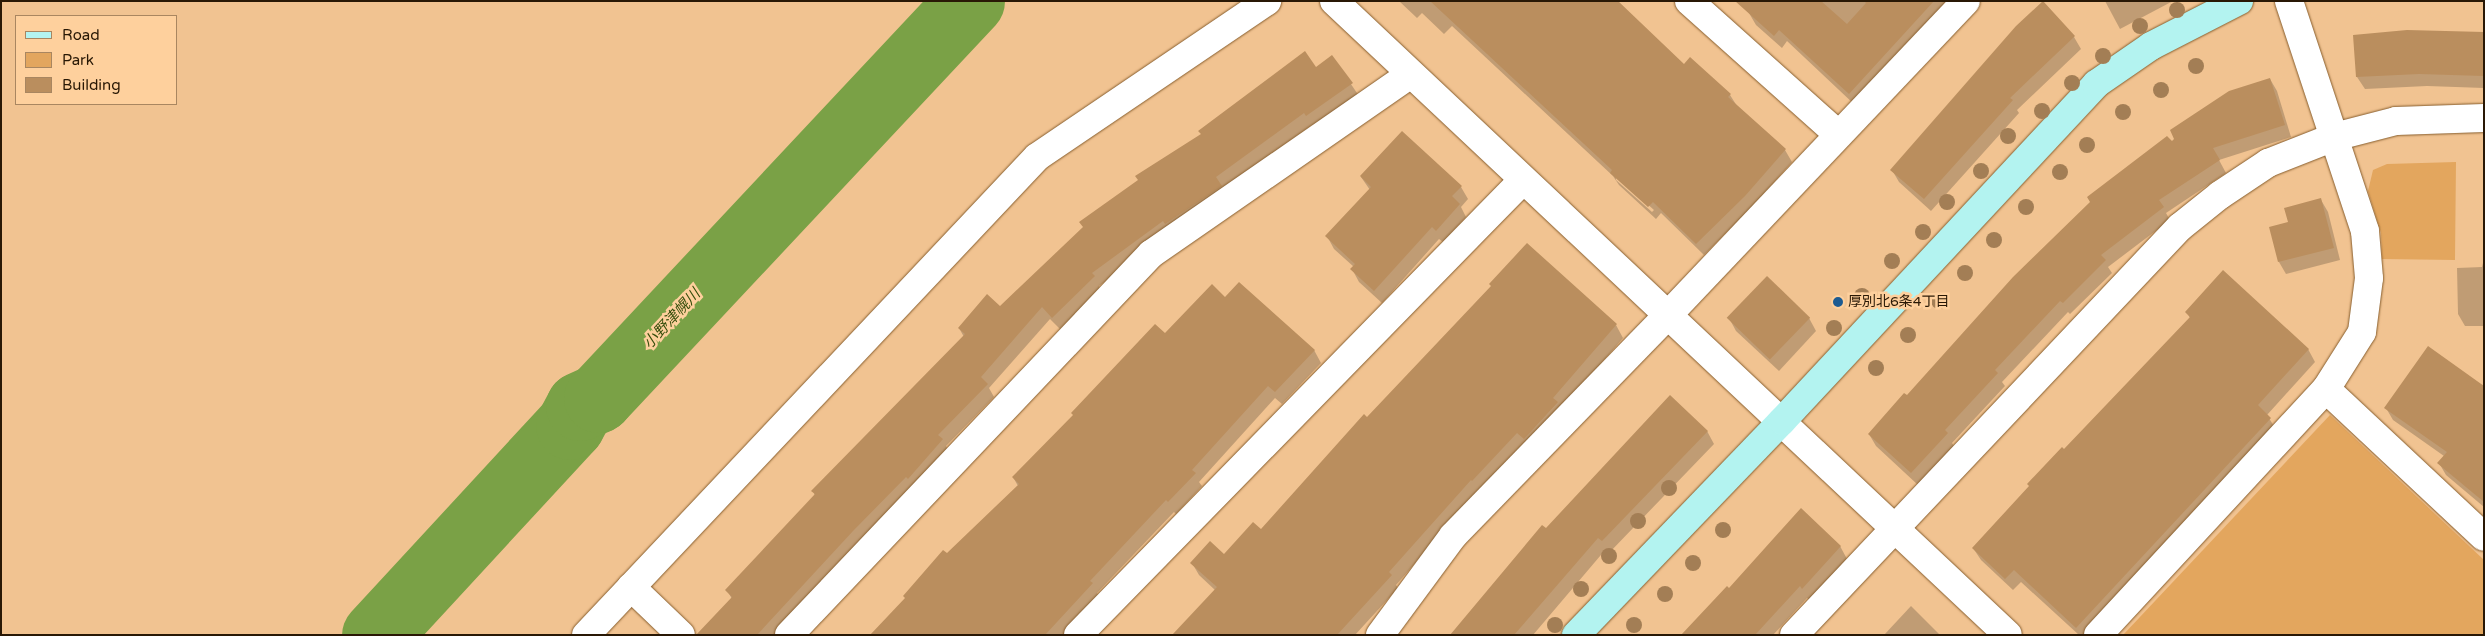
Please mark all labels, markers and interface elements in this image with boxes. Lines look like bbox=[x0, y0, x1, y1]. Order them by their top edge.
legend bbox=[15, 15, 178, 105]
text: Road bbox=[62, 26, 100, 44]
text: Park bbox=[62, 51, 94, 69]
text: Building bbox=[62, 76, 121, 94]
water label: 小野津幌川 bbox=[640, 285, 704, 353]
place label: 厚別北6条4丁目 bbox=[1848, 294, 1950, 310]
marker: 厚別北6条4丁目 bbox=[1832, 296, 1844, 308]

